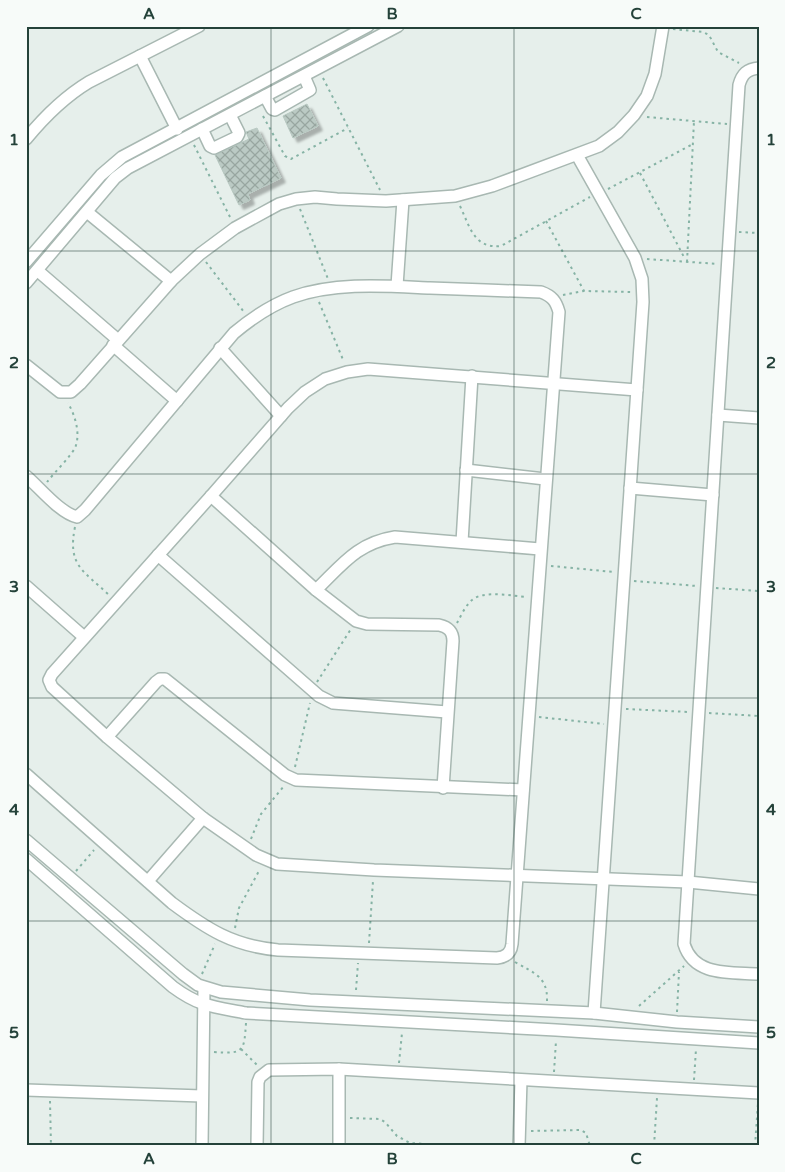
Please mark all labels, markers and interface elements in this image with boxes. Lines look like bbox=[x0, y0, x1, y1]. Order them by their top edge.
text: A bbox=[143, 4, 155, 24]
text: B bbox=[386, 4, 398, 24]
text: C bbox=[630, 4, 642, 24]
text: 1 bbox=[9, 130, 19, 150]
text: 1 bbox=[766, 130, 776, 150]
text: 2 bbox=[9, 353, 19, 373]
text: 2 bbox=[766, 353, 776, 373]
text: 3 bbox=[9, 577, 19, 597]
text: 3 bbox=[766, 577, 776, 597]
text: 4 bbox=[9, 800, 19, 820]
text: 4 bbox=[766, 800, 776, 820]
text: 5 bbox=[9, 1023, 19, 1043]
text: 5 bbox=[766, 1023, 776, 1043]
text: A bbox=[143, 1149, 155, 1169]
text: B bbox=[386, 1149, 398, 1169]
text: C bbox=[630, 1149, 642, 1169]

